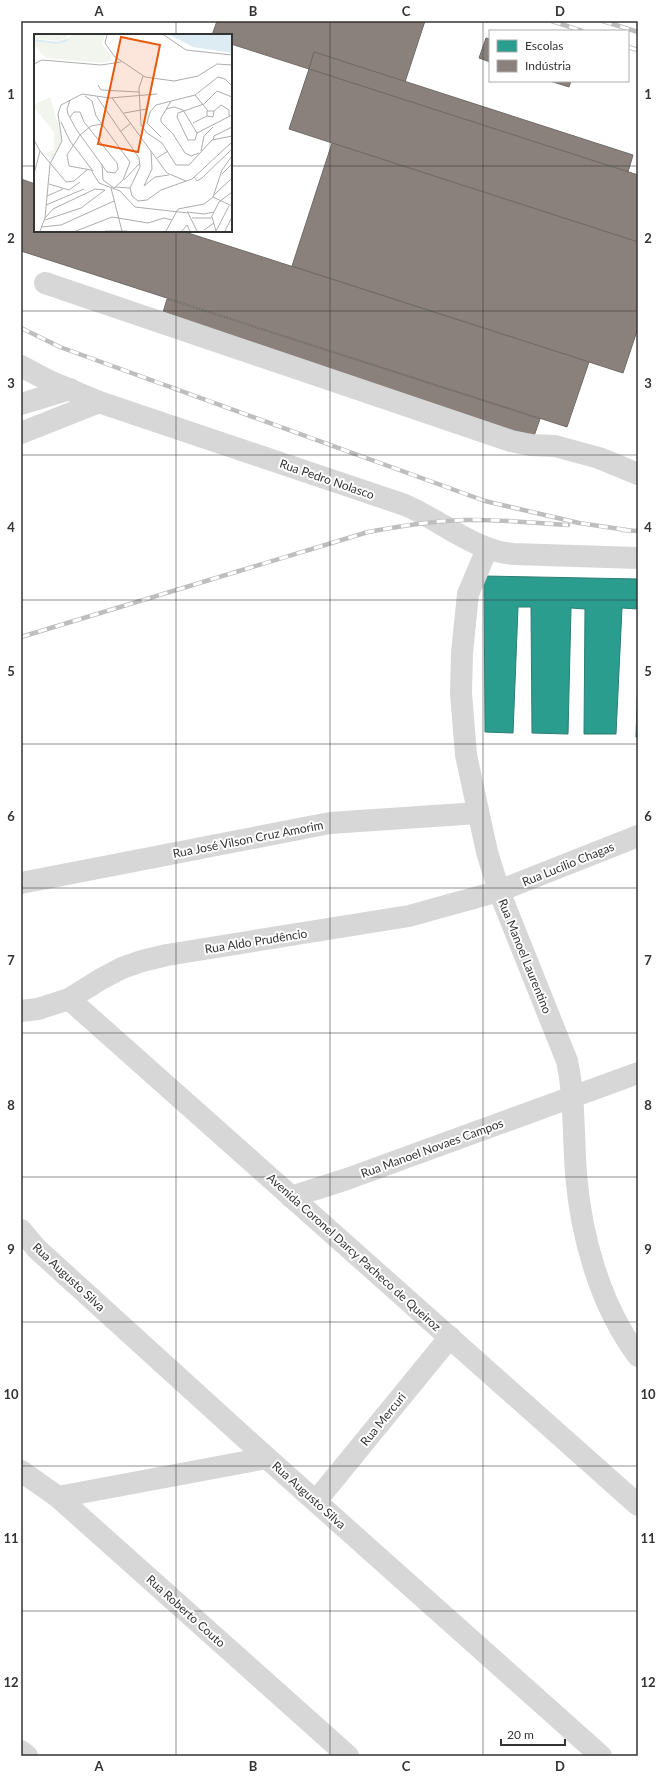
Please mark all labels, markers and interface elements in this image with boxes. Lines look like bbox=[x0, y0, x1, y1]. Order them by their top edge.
text: A bbox=[93, 3, 104, 19]
text: B bbox=[249, 3, 258, 19]
text: C bbox=[402, 3, 411, 19]
text: D bbox=[555, 3, 565, 19]
legend bbox=[489, 30, 629, 82]
inset map bbox=[34, 34, 232, 232]
text: Escolas bbox=[525, 38, 563, 53]
text: Indústria bbox=[525, 58, 571, 73]
text: 1 bbox=[7, 86, 15, 102]
text: 1 bbox=[644, 86, 652, 102]
text: 2 bbox=[7, 230, 15, 246]
text: 2 bbox=[644, 230, 652, 246]
text: 3 bbox=[7, 375, 15, 391]
text: 3 bbox=[644, 375, 652, 391]
street label: Rua Pedro Nolasco bbox=[278, 456, 376, 502]
text: 4 bbox=[7, 519, 15, 535]
text: 4 bbox=[644, 519, 652, 535]
text: 5 bbox=[7, 663, 15, 679]
text: 5 bbox=[644, 663, 652, 679]
text: 6 bbox=[7, 808, 15, 824]
text: 6 bbox=[644, 808, 652, 824]
street label: Rua José Vilson Cruz Amorim bbox=[171, 817, 325, 861]
street label: Rua Lucílio Chagas bbox=[520, 839, 616, 889]
street label: Rua Manoel Laurentino bbox=[495, 896, 555, 1016]
street label: Rua Aldo Prudêncio bbox=[204, 925, 308, 956]
text: 7 bbox=[7, 952, 15, 968]
text: 7 bbox=[644, 952, 652, 968]
text: 8 bbox=[7, 1097, 15, 1113]
text: 8 bbox=[644, 1097, 652, 1113]
street label: Rua Manoel Novaes Campos bbox=[359, 1115, 505, 1181]
street label: Avenida Coronel Darcy Pacheco de Queiroz bbox=[264, 1170, 444, 1334]
street label: Rua Augusto Silva bbox=[30, 1240, 108, 1314]
text: 9 bbox=[7, 1241, 15, 1257]
text: 9 bbox=[644, 1241, 652, 1257]
text: 10 bbox=[3, 1386, 19, 1402]
text: 10 bbox=[640, 1386, 656, 1402]
street label: Rua Mercuri bbox=[357, 1389, 409, 1449]
street label: Rua Augusto Silva bbox=[269, 1458, 349, 1532]
text: 11 bbox=[3, 1530, 19, 1546]
text: 11 bbox=[640, 1530, 656, 1546]
street label: Rua Roberto Couto bbox=[143, 1572, 229, 1650]
text: 12 bbox=[3, 1674, 19, 1690]
text: 12 bbox=[640, 1674, 656, 1690]
scale bar bbox=[501, 1721, 565, 1747]
text: 20 m bbox=[507, 1727, 534, 1742]
text: A bbox=[93, 1758, 104, 1774]
text: B bbox=[249, 1758, 258, 1774]
text: C bbox=[402, 1758, 411, 1774]
text: D bbox=[555, 1758, 565, 1774]

